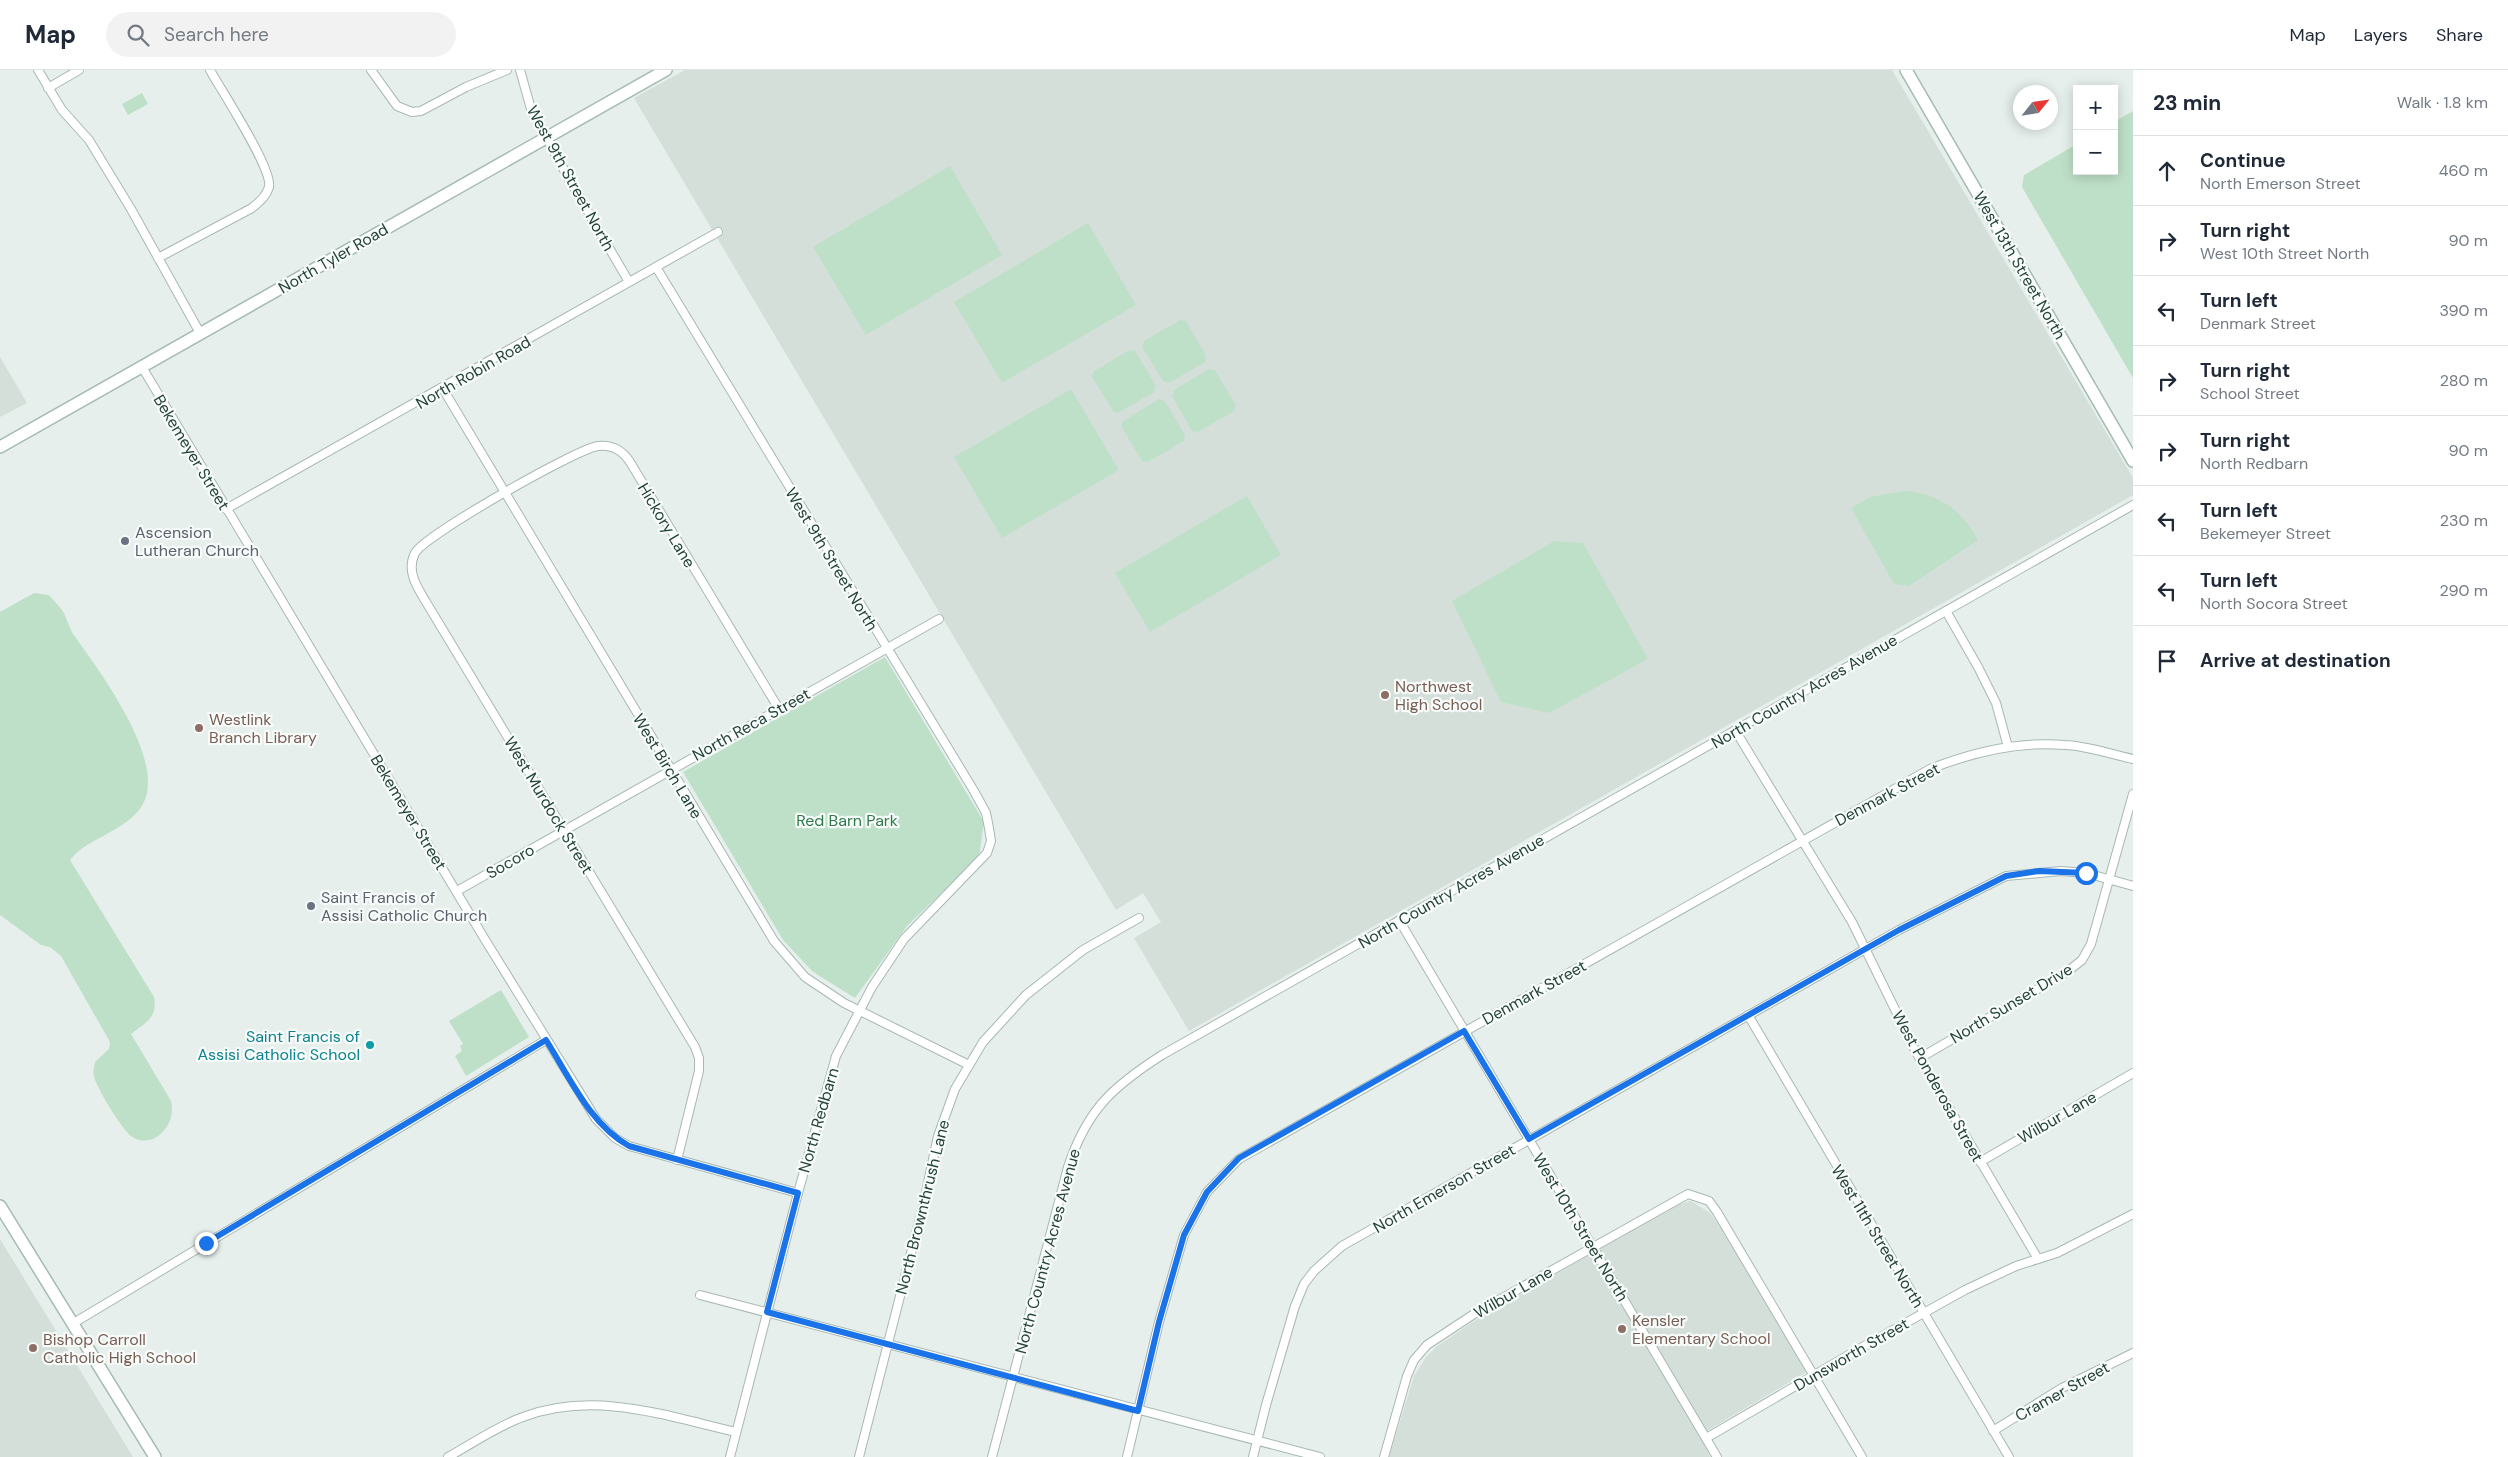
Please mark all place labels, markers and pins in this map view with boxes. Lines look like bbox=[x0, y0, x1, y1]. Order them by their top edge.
place label: Ascension Lutheran Church bbox=[135, 522, 259, 561]
marker: Ascension Lutheran Church bbox=[119, 535, 131, 547]
place label: Northwest High School bbox=[1395, 676, 1482, 715]
marker: Northwest High School bbox=[1379, 689, 1391, 701]
place label: Westlink Branch Library bbox=[209, 709, 317, 748]
marker: Westlink Branch Library bbox=[193, 722, 205, 734]
place label: Saint Francis of Assisi Catholic Church bbox=[321, 887, 487, 926]
marker: Saint Francis of Assisi Catholic Church bbox=[305, 900, 317, 912]
place label: Saint Francis of Assisi Catholic School bbox=[197, 1026, 360, 1065]
marker: Saint Francis of Assisi Catholic School bbox=[364, 1039, 376, 1051]
place label: Kensler Elementary School bbox=[1632, 1310, 1770, 1349]
marker: Kensler Elementary School bbox=[1616, 1323, 1628, 1335]
place label: Bishop Carroll Catholic High School bbox=[43, 1329, 196, 1368]
marker: Bishop Carroll Catholic High School bbox=[27, 1342, 39, 1354]

